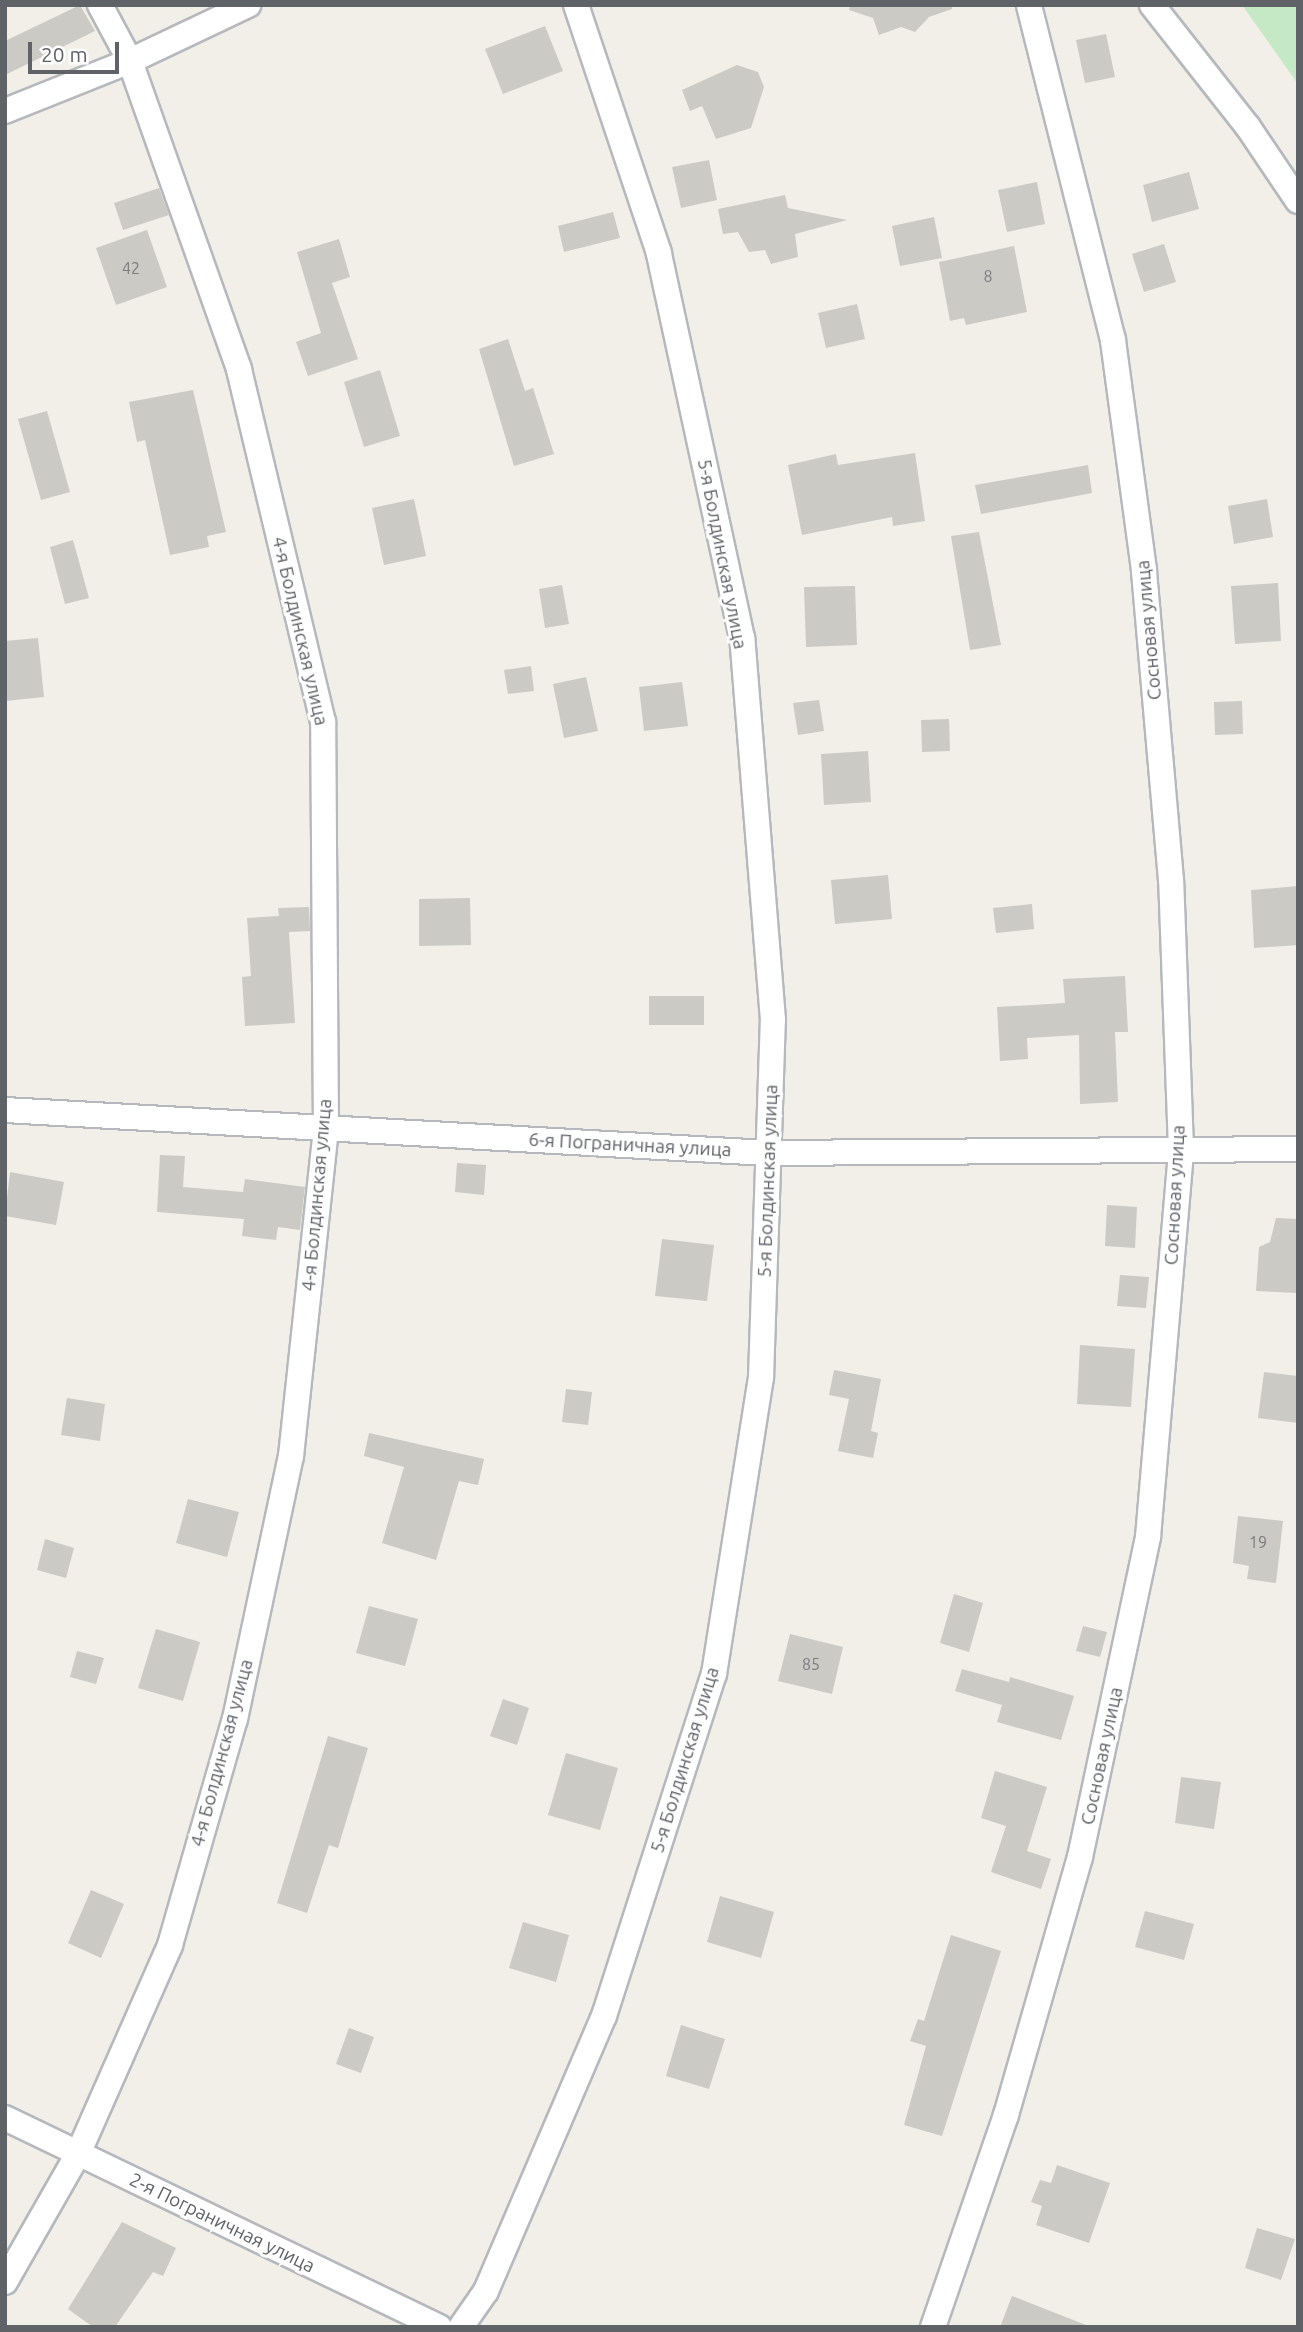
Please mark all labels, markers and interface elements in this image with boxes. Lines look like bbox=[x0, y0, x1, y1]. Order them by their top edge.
scale bar bbox=[32, 28, 122, 72]
text: 20 m bbox=[41, 42, 88, 66]
house number: 42 bbox=[122, 258, 140, 278]
house number: 8 bbox=[983, 266, 993, 286]
street label: 5-я Болдинская улица bbox=[692, 457, 752, 651]
street label: 4-я Болдинская улица bbox=[267, 534, 333, 728]
street label: Сосновая улица bbox=[1132, 559, 1166, 701]
street label: 5-я Болдинская улица bbox=[753, 1084, 783, 1278]
street label: 4-я Болдинская улица bbox=[297, 1098, 337, 1292]
street label: Сосновая улица bbox=[1160, 1124, 1190, 1266]
street label: 6-я Пограничная улица bbox=[528, 1128, 732, 1162]
house number: 19 bbox=[1249, 1532, 1267, 1552]
house number: 85 bbox=[802, 1654, 820, 1674]
street label: 4-я Болдинская улица bbox=[186, 1657, 258, 1849]
street label: 5-я Болдинская улица bbox=[646, 1664, 724, 1856]
street label: Сосновая улица bbox=[1076, 1685, 1128, 1827]
street label: 2-я Пограничная улица bbox=[126, 2168, 318, 2278]

